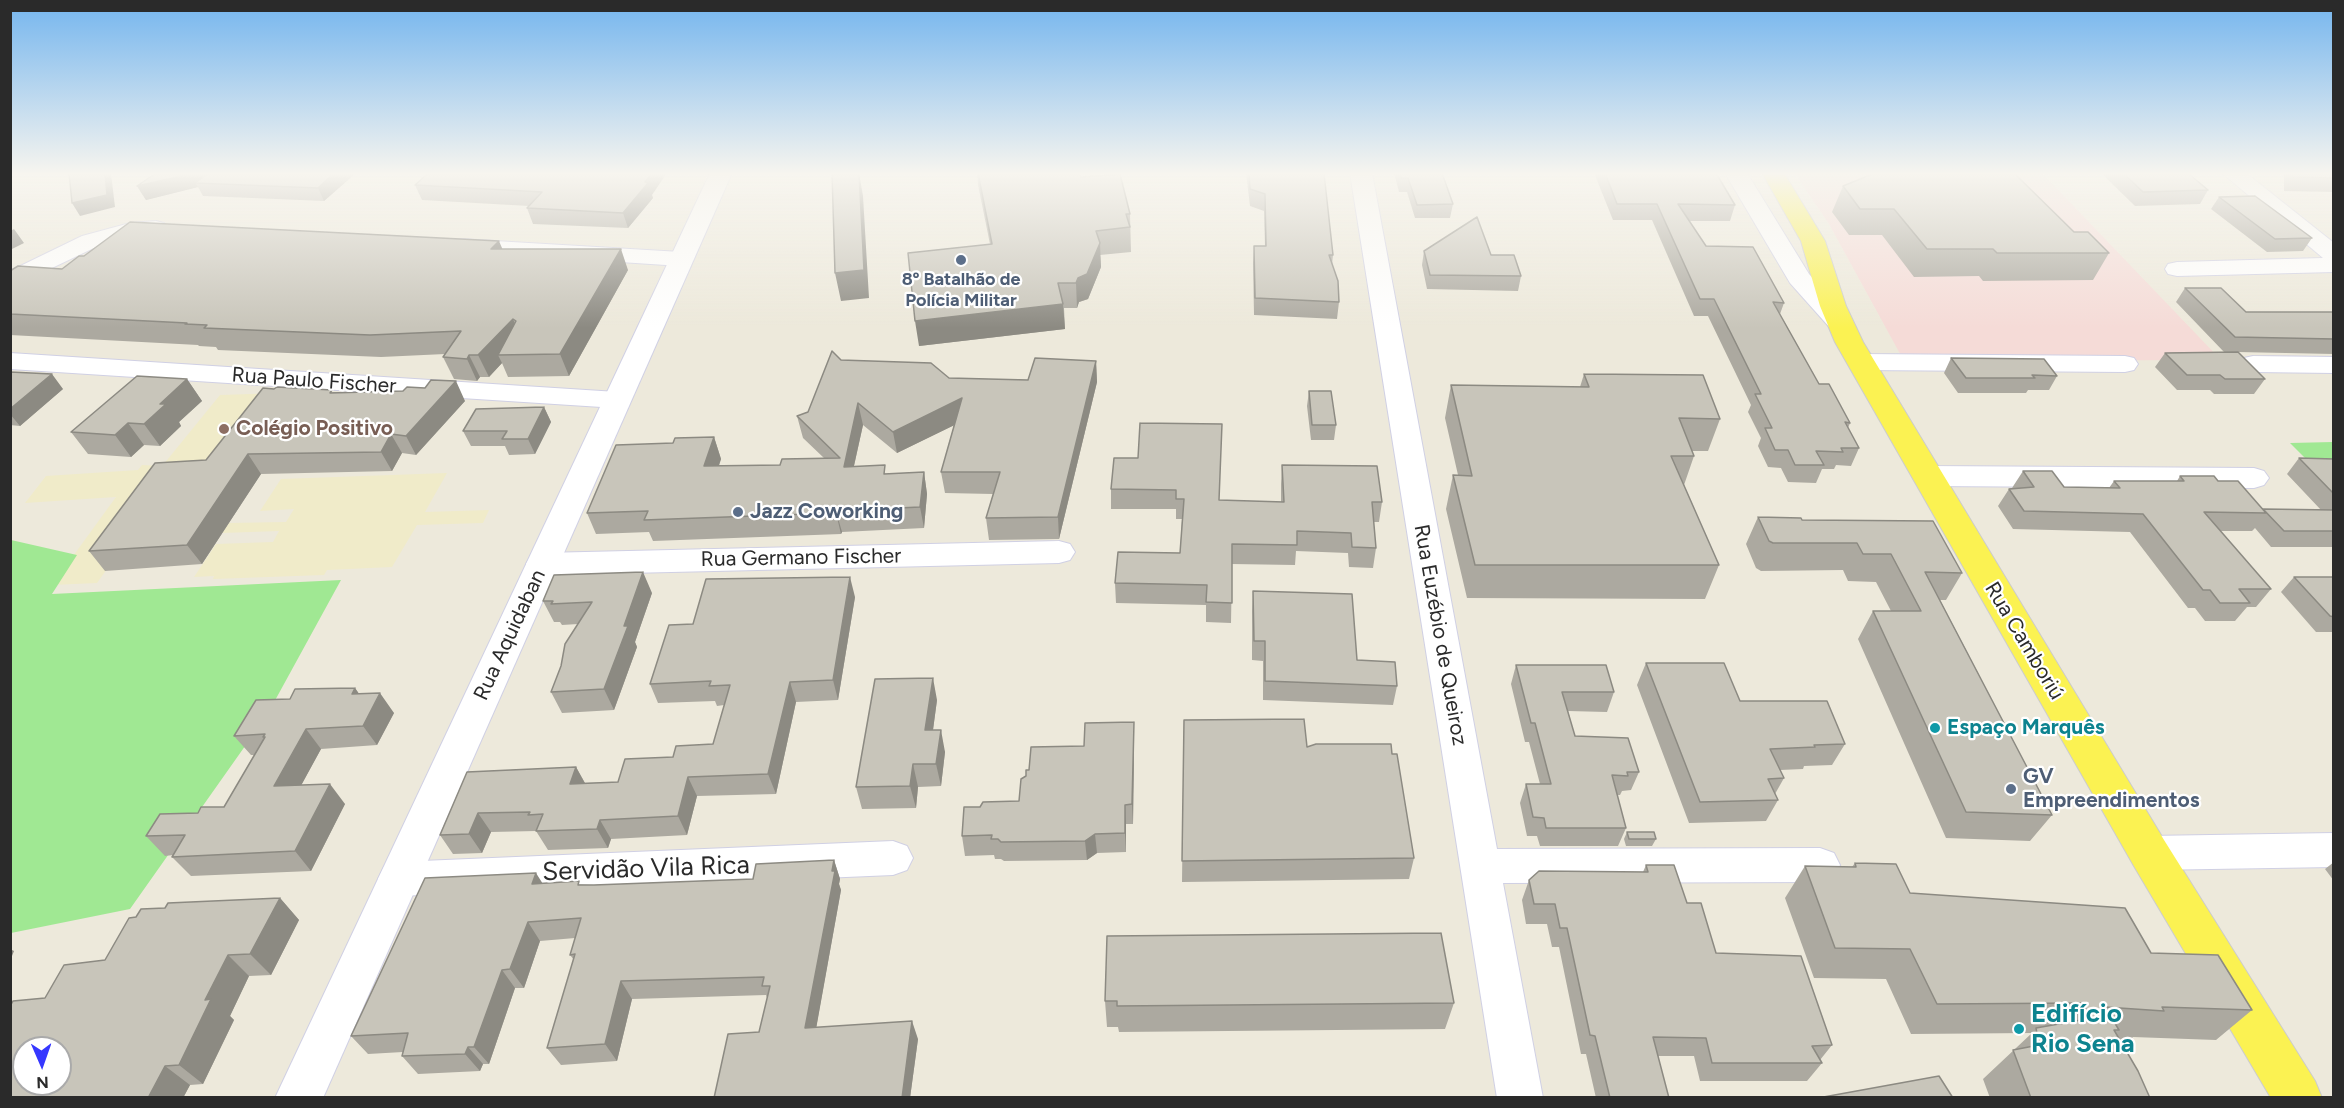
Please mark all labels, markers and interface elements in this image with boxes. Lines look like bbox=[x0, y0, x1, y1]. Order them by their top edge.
marker: 8º Batalhão de Polícia Militar bbox=[954, 253, 968, 267]
place label: 8º Batalhão de Polícia Militar bbox=[902, 269, 1020, 312]
street label: Rua Paulo Fischer bbox=[231, 363, 397, 399]
place label: Colégio Positivo bbox=[236, 416, 393, 442]
marker: Colégio Positivo bbox=[217, 422, 231, 436]
place label: Jazz Coworking bbox=[750, 499, 903, 525]
marker: Jazz Coworking bbox=[731, 505, 745, 519]
street label: Rua Euzébio de Queiroz bbox=[1408, 522, 1472, 748]
street label: Rua Germano Fischer bbox=[700, 544, 902, 572]
street label: Rua Aquidaban bbox=[469, 566, 551, 704]
street label: Rua Camboriú bbox=[1979, 578, 2069, 704]
place label: Espaço Marquês bbox=[1947, 715, 2105, 741]
marker: Espaço Marquês bbox=[1928, 721, 1942, 735]
place label: GV Empreendimentos bbox=[2023, 764, 2200, 814]
marker: GV Empreendimentos bbox=[2004, 782, 2018, 796]
street label: Servidão Vila Rica bbox=[542, 850, 750, 888]
place label: Edifício Rio Sena bbox=[2031, 998, 2135, 1060]
marker: Edifício Rio Sena bbox=[2012, 1022, 2026, 1036]
north arrow bbox=[12, 1036, 72, 1096]
text: N bbox=[36, 1073, 49, 1092]

